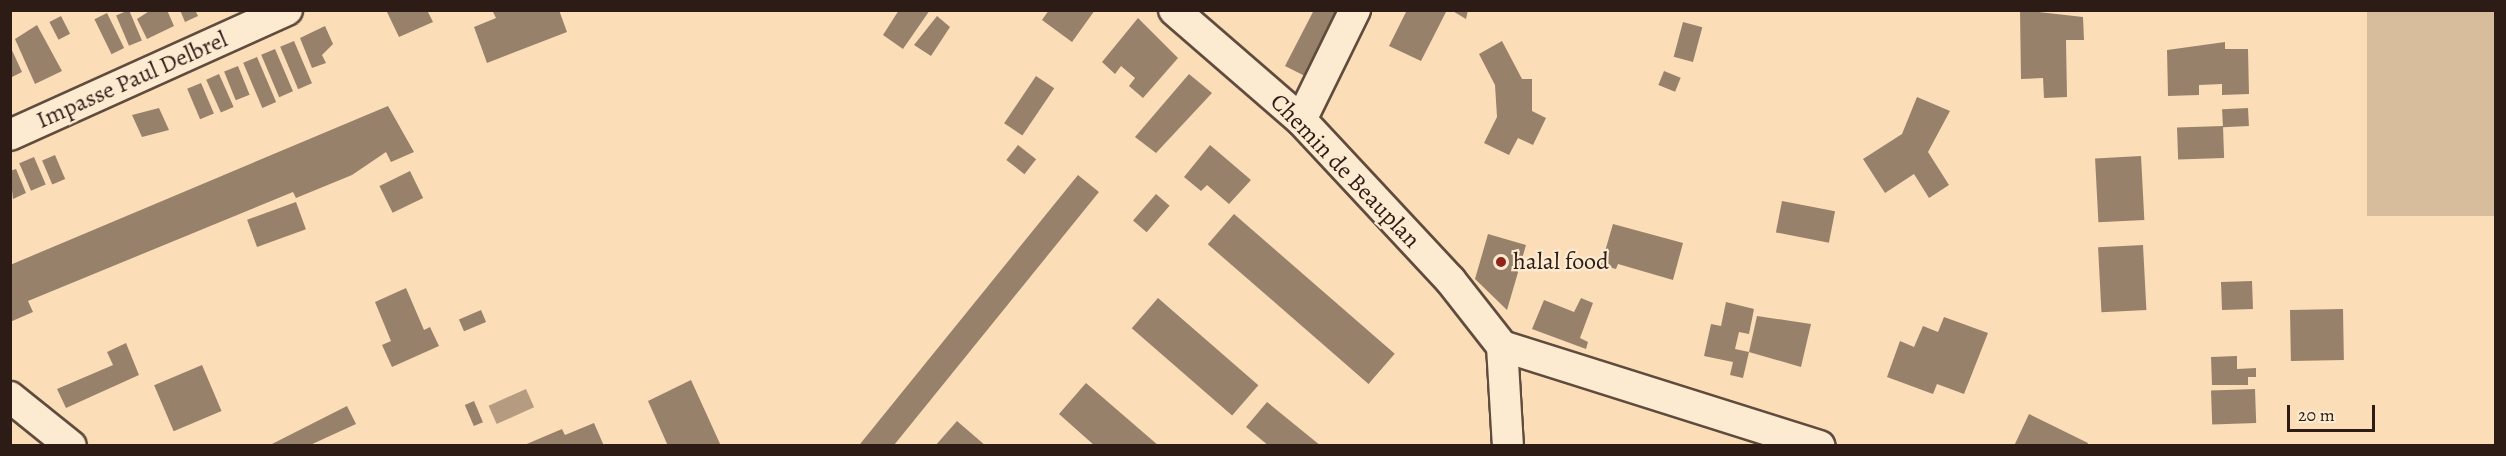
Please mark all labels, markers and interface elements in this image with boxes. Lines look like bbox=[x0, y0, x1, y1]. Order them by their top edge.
street label: Impasse Paul Delbrel bbox=[32, 25, 232, 135]
street label: Chemin de Beauplan bbox=[1264, 88, 1426, 254]
place label: halal food bbox=[1513, 248, 1609, 276]
marker: halal food bbox=[1494, 255, 1508, 269]
scale bar bbox=[2290, 393, 2378, 431]
text: 20 m bbox=[2298, 403, 2335, 427]

